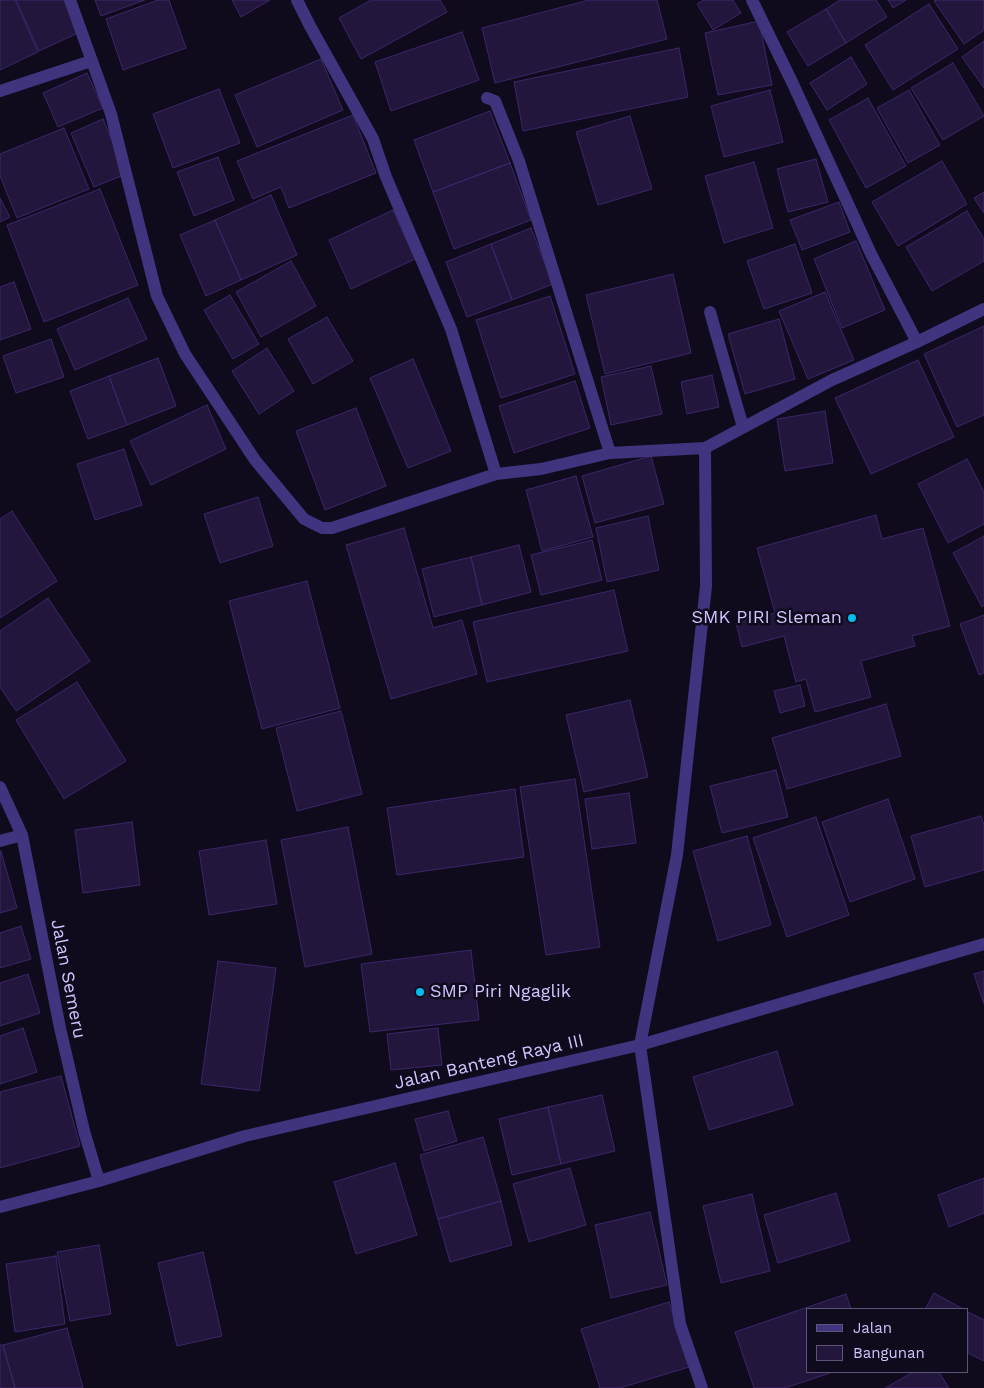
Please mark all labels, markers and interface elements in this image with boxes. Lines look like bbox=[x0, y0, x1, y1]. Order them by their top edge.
place label: SMK PIRI Sleman bbox=[691, 607, 842, 629]
marker: SMK PIRI Sleman bbox=[846, 612, 858, 624]
street label: Jalan Semeru bbox=[46, 918, 90, 1040]
place label: SMP Piri Ngaglik bbox=[430, 981, 571, 1003]
marker: SMP Piri Ngaglik bbox=[414, 986, 426, 998]
street label: Jalan Banteng Raya III bbox=[392, 1030, 586, 1094]
legend bbox=[806, 1308, 969, 1373]
text: Jalan bbox=[853, 1319, 892, 1337]
text: Bangunan bbox=[853, 1344, 925, 1362]

